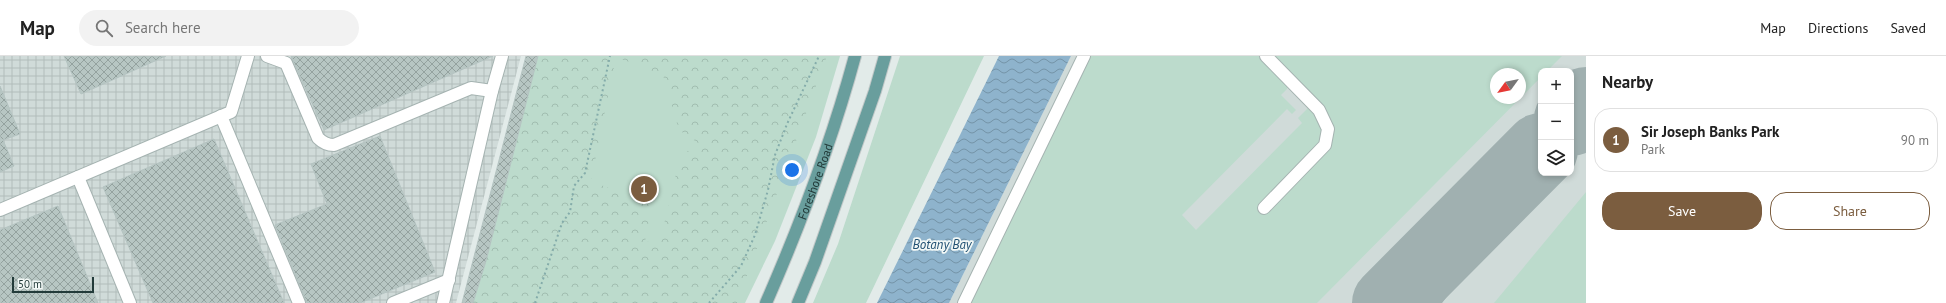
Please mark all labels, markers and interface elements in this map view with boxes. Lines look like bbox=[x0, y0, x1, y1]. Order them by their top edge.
search box bbox=[79, 10, 359, 46]
text: Map bbox=[20, 16, 55, 40]
icon: search bbox=[93, 17, 115, 39]
text: Search here bbox=[125, 18, 201, 37]
text: Map bbox=[1760, 19, 1786, 37]
text: Directions bbox=[1808, 19, 1868, 37]
text: Saved bbox=[1890, 19, 1926, 37]
north arrow bbox=[1490, 68, 1526, 104]
map controls bbox=[1538, 68, 1574, 176]
button: + bbox=[1538, 68, 1574, 104]
text: Nearby bbox=[1602, 71, 1653, 93]
button: − bbox=[1538, 104, 1574, 140]
text: Sir Joseph Banks Park bbox=[1641, 122, 1779, 141]
text: 1 bbox=[1612, 132, 1620, 149]
text: 90 m bbox=[1901, 132, 1929, 149]
button: layers bbox=[1538, 140, 1574, 176]
street label: Foreshore Road bbox=[794, 141, 835, 222]
text: Park bbox=[1641, 141, 1665, 158]
your location bbox=[782, 160, 802, 180]
pin: 1 bbox=[631, 174, 657, 204]
button: Save bbox=[1602, 192, 1762, 230]
button: Share bbox=[1770, 192, 1930, 230]
water label: Botany Bay bbox=[913, 236, 973, 253]
scale bar bbox=[12, 275, 94, 294]
text: 50 m bbox=[18, 277, 42, 291]

